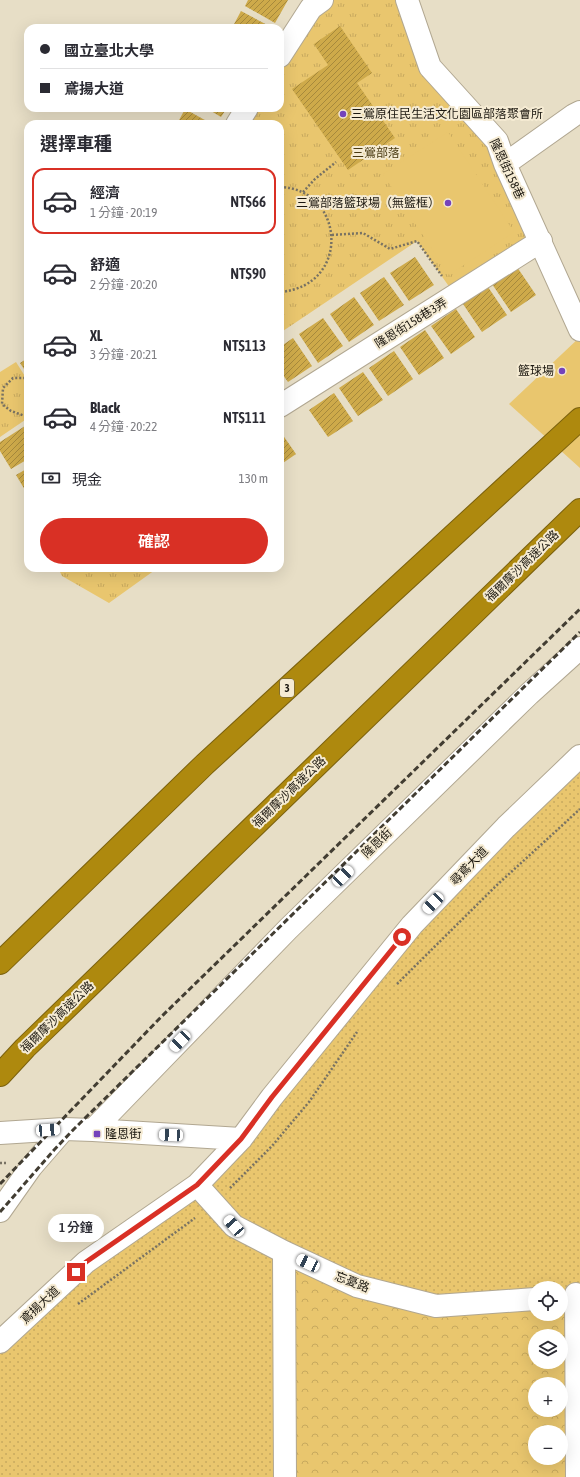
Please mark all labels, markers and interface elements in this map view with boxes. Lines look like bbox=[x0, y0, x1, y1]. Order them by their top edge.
text: 國立臺北大學 bbox=[64, 42, 154, 59]
text: 鳶揚大道 bbox=[64, 80, 124, 97]
place label: 三鶯原住民生活文化園區部落聚會所 bbox=[351, 107, 543, 121]
marker: 三鶯原住民生活文化園區部落聚會所 bbox=[338, 109, 348, 119]
text: 選擇車種 bbox=[40, 133, 112, 154]
street label: 隆恩街158巷 bbox=[487, 137, 527, 201]
park label: 三鶯部落 bbox=[352, 146, 400, 160]
icon: car bbox=[42, 183, 78, 219]
text: 經濟 bbox=[90, 184, 120, 201]
text: NT$66 bbox=[230, 193, 266, 210]
place label: 三鶯部落籃球場（無籃框） bbox=[296, 196, 440, 210]
marker: 三鶯部落籃球場（無籃框） bbox=[443, 198, 453, 208]
text: 1 分鐘 · 20:19 bbox=[90, 205, 157, 220]
icon: car bbox=[42, 255, 78, 291]
text: 舒適 bbox=[90, 256, 120, 273]
text: NT$90 bbox=[230, 265, 266, 282]
text: 2 分鐘 · 20:20 bbox=[90, 277, 157, 292]
street label: 隆恩街158巷3弄 bbox=[372, 295, 450, 351]
icon: car bbox=[42, 327, 78, 363]
text: XL bbox=[90, 327, 103, 344]
text: NT$113 bbox=[223, 337, 266, 354]
text: 3 分鐘 · 20:21 bbox=[90, 347, 157, 362]
place label: 籃球場 bbox=[518, 364, 554, 378]
marker: 籃球場 bbox=[557, 366, 567, 376]
icon: car bbox=[42, 399, 78, 435]
text: Black bbox=[90, 399, 120, 416]
text: NT$111 bbox=[223, 409, 266, 426]
text: 4 分鐘 · 20:22 bbox=[90, 419, 157, 434]
icon: cash bbox=[40, 467, 62, 489]
text: 現金 bbox=[72, 471, 102, 488]
text: 130 m bbox=[239, 471, 268, 486]
button: 確認 bbox=[40, 518, 268, 564]
street label: 福爾摩沙高速公路 bbox=[483, 528, 561, 604]
road number: 3 bbox=[280, 679, 294, 697]
street label: 福爾摩沙高速公路 bbox=[250, 754, 328, 830]
street label: 隆恩街 bbox=[359, 825, 395, 861]
street label: 尋鳶大道 bbox=[447, 844, 491, 888]
car bbox=[330, 863, 356, 889]
car bbox=[420, 890, 446, 916]
route start bbox=[393, 928, 411, 946]
street label: 福爾摩沙高速公路 bbox=[18, 979, 96, 1055]
car bbox=[167, 1028, 193, 1054]
car bbox=[36, 1123, 60, 1137]
place label: 隆恩街 bbox=[105, 1127, 141, 1141]
car bbox=[159, 1128, 183, 1142]
marker: 隆恩街 bbox=[92, 1129, 102, 1139]
car bbox=[222, 1213, 246, 1239]
callout: 1 分鐘 bbox=[48, 1214, 104, 1242]
text: 1 分鐘 bbox=[59, 1220, 93, 1235]
car bbox=[295, 1252, 321, 1274]
route end bbox=[67, 1263, 85, 1281]
street label: 忘憂路 bbox=[333, 1269, 371, 1295]
map controls bbox=[528, 1281, 568, 1465]
button: locate bbox=[528, 1281, 568, 1321]
street label: 鳶揚大道 bbox=[18, 1284, 62, 1326]
button: layers bbox=[528, 1329, 568, 1369]
button: + bbox=[528, 1377, 568, 1417]
button: − bbox=[528, 1425, 568, 1465]

